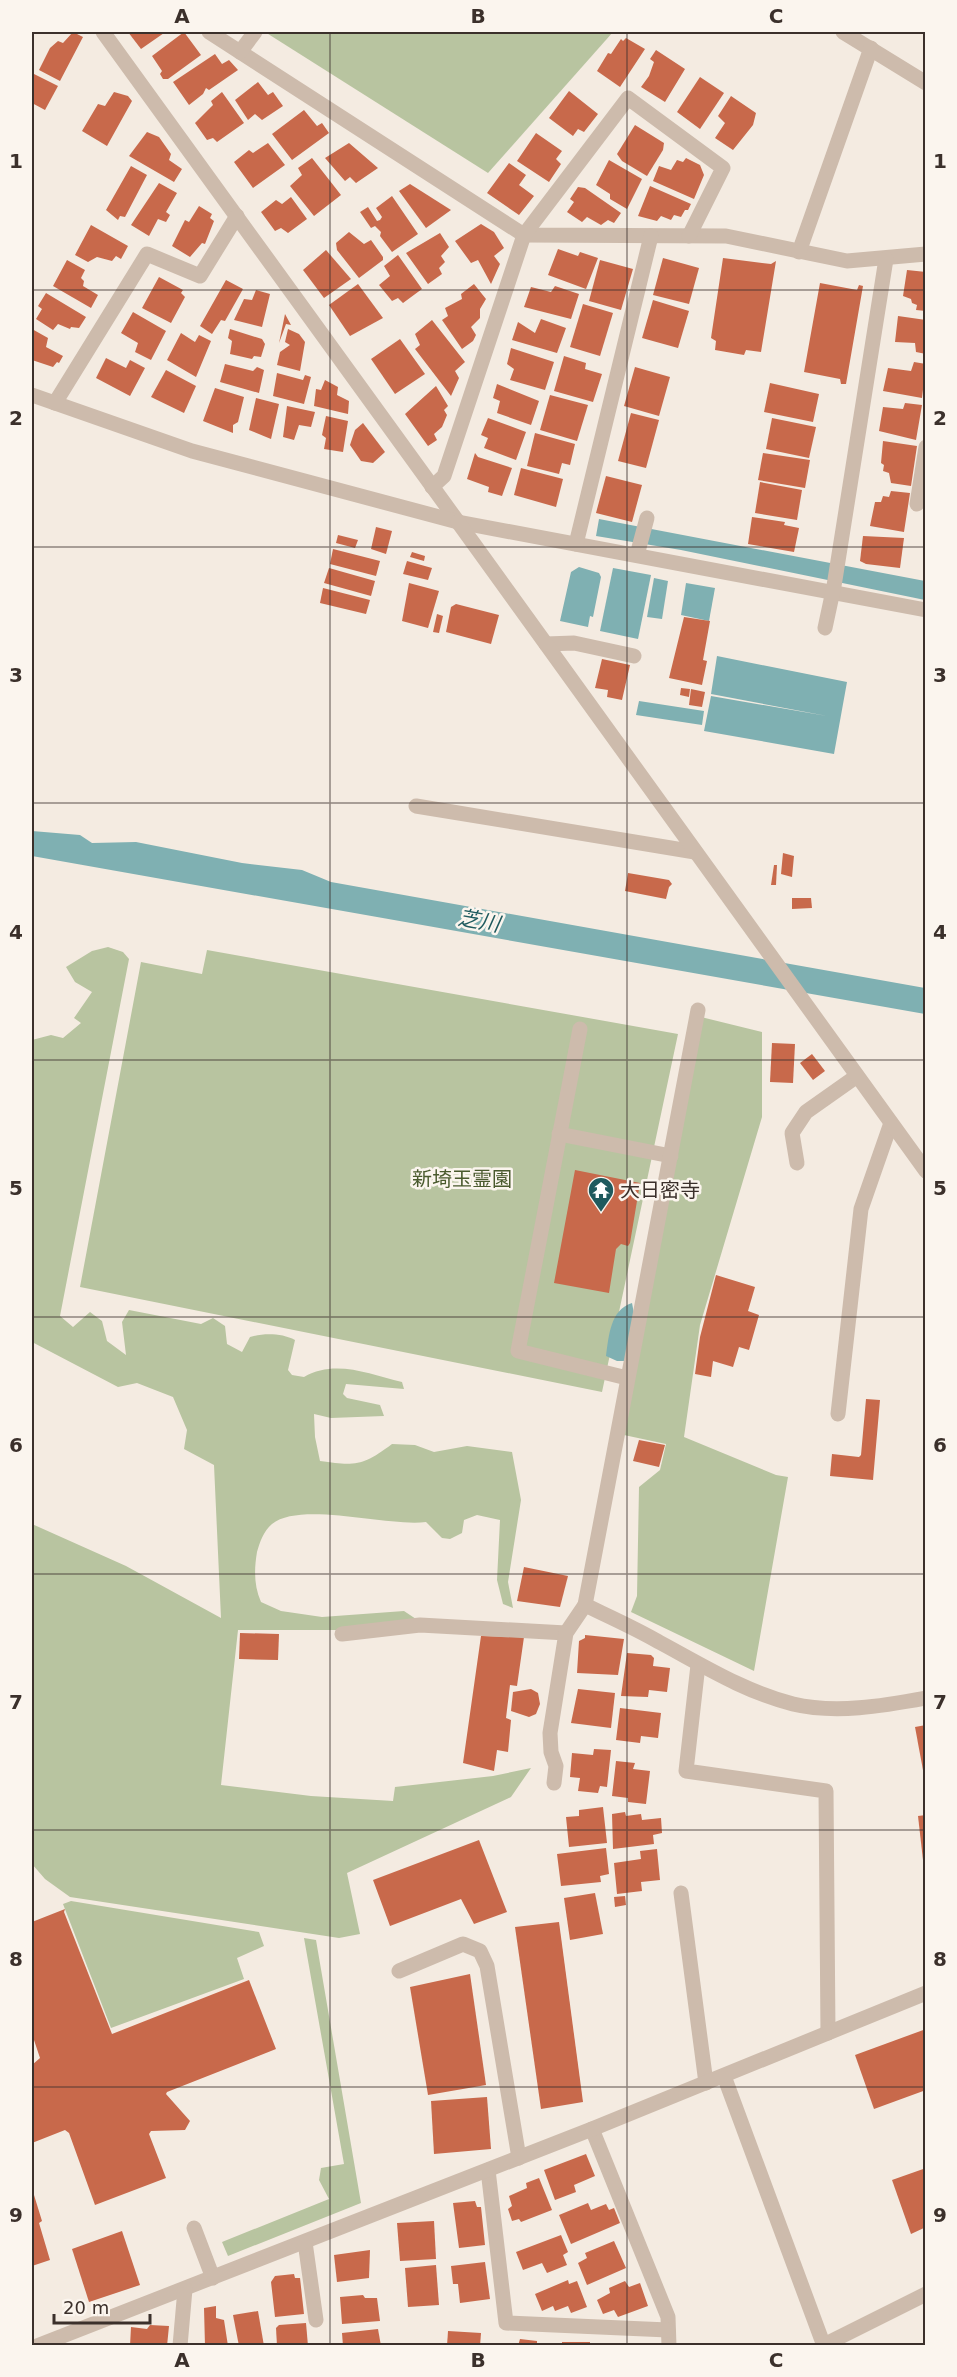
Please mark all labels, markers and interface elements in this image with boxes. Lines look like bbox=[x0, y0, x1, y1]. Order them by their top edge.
text: A bbox=[174, 4, 190, 28]
text: B bbox=[470, 4, 486, 28]
text: C bbox=[769, 4, 783, 28]
text: 1 bbox=[9, 149, 23, 173]
text: 1 bbox=[933, 149, 947, 173]
text: 2 bbox=[9, 406, 23, 430]
text: 2 bbox=[933, 406, 947, 430]
text: 3 bbox=[9, 663, 23, 687]
text: 3 bbox=[933, 663, 947, 687]
water label: 芝川 bbox=[456, 906, 504, 937]
text: 4 bbox=[9, 920, 23, 944]
text: 4 bbox=[933, 920, 947, 944]
park label: 新埼玉霊園 bbox=[412, 1167, 512, 1191]
temple icon: 大日密寺 bbox=[586, 1175, 616, 1213]
text: 5 bbox=[9, 1176, 23, 1200]
text: 5 bbox=[933, 1176, 947, 1200]
place label: 大日密寺 bbox=[620, 1178, 700, 1202]
text: 6 bbox=[9, 1433, 23, 1457]
text: 6 bbox=[933, 1433, 947, 1457]
text: 7 bbox=[9, 1690, 23, 1714]
text: 7 bbox=[933, 1690, 947, 1714]
text: 8 bbox=[9, 1947, 23, 1971]
text: 8 bbox=[933, 1947, 947, 1971]
text: 9 bbox=[9, 2203, 23, 2227]
text: 9 bbox=[933, 2203, 947, 2227]
scale bar bbox=[54, 2287, 150, 2325]
text: 20 m bbox=[63, 2297, 109, 2318]
text: A bbox=[174, 2348, 190, 2372]
text: B bbox=[470, 2348, 486, 2372]
text: C bbox=[769, 2348, 783, 2372]

